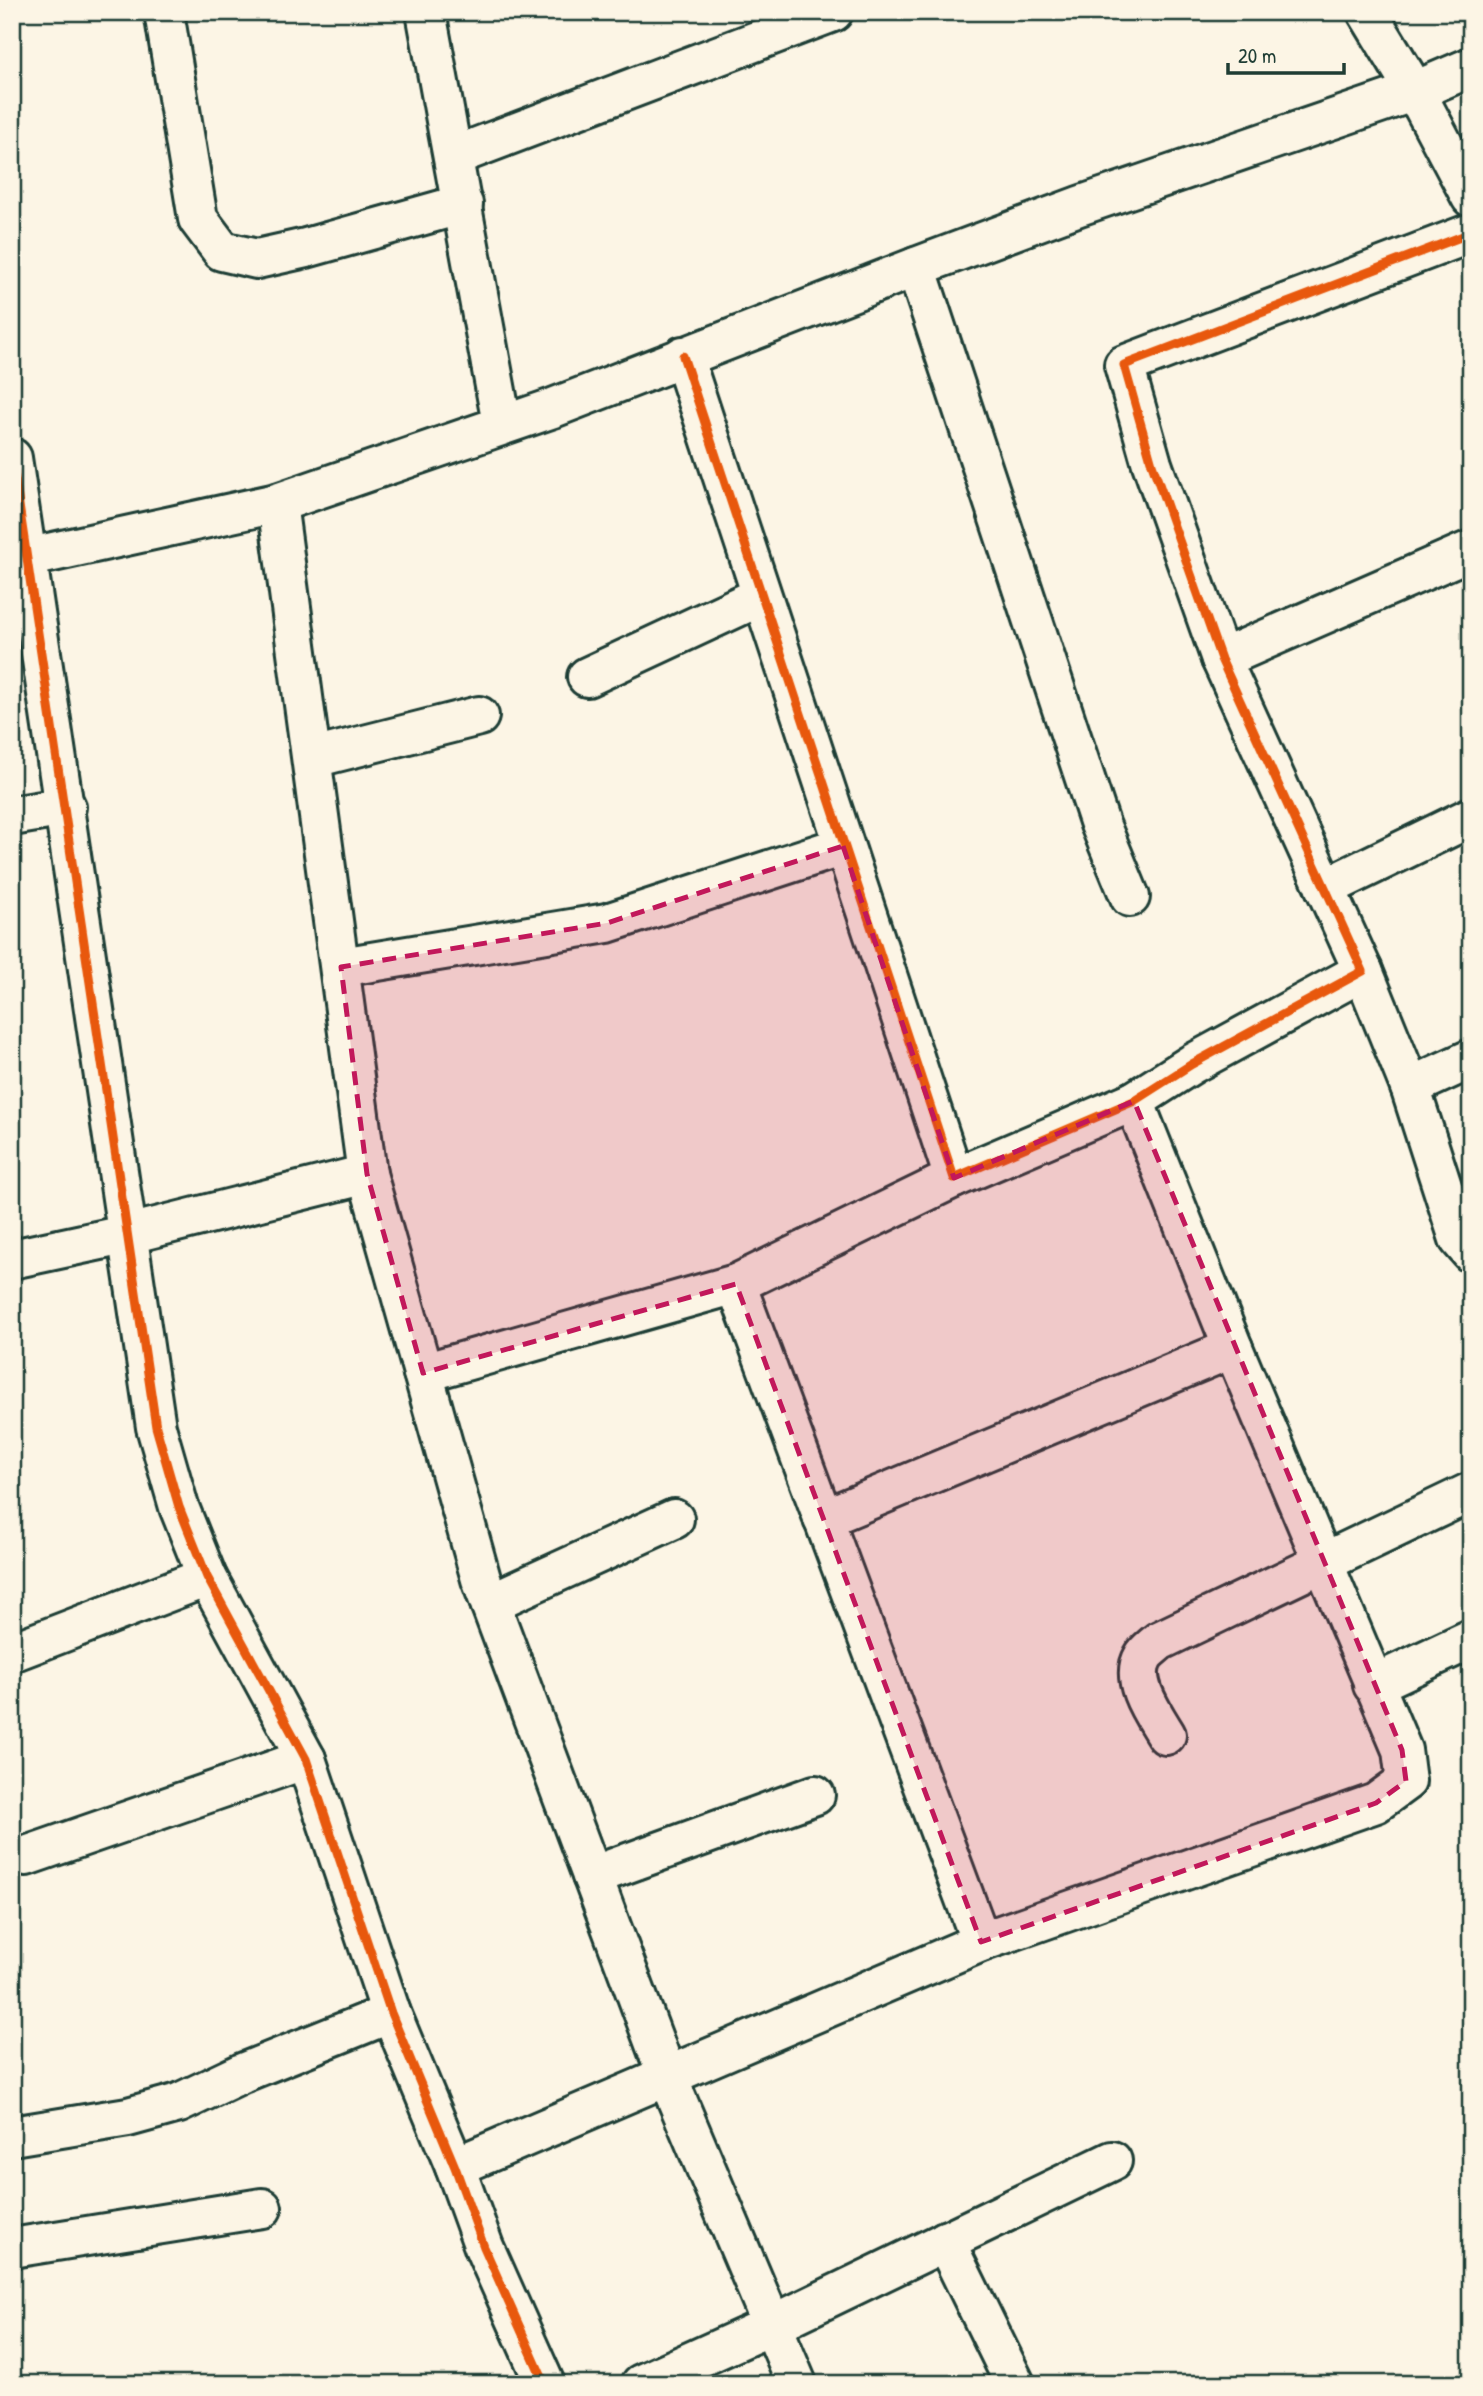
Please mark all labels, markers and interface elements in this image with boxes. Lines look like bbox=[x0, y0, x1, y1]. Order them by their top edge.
scale bar bbox=[1228, 32, 1343, 76]
text: 20 m bbox=[1238, 41, 1276, 70]

